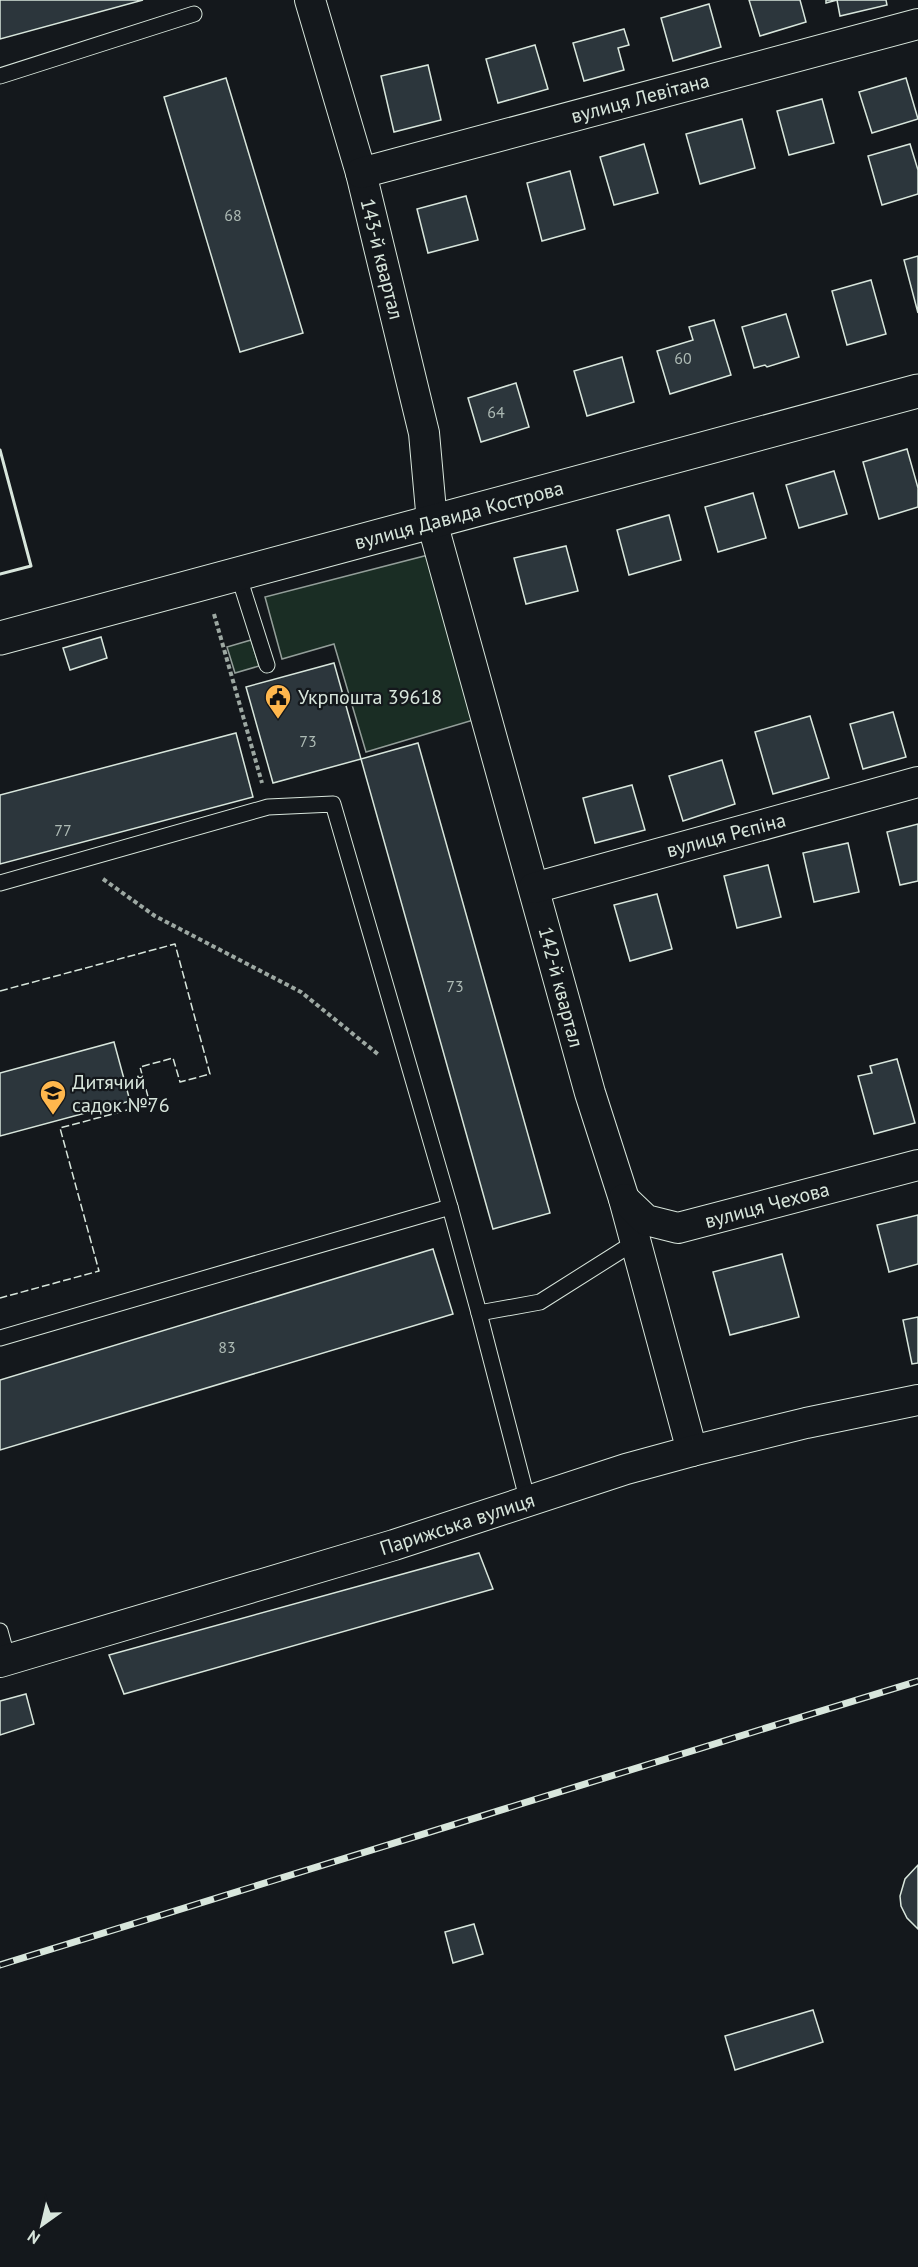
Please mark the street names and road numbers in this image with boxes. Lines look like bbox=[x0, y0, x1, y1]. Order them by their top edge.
street label: вулиця Левітана bbox=[568, 67, 712, 129]
street label: 143-й квартал bbox=[354, 196, 410, 322]
street label: вулиця Давида Кострова bbox=[352, 475, 566, 555]
street label: вулиця Рєпіна bbox=[663, 807, 789, 863]
street label: 142-й квартал bbox=[532, 924, 590, 1050]
street label: вулиця Чехова bbox=[702, 1176, 832, 1234]
street label: Парижська вулиця bbox=[376, 1487, 538, 1561]

